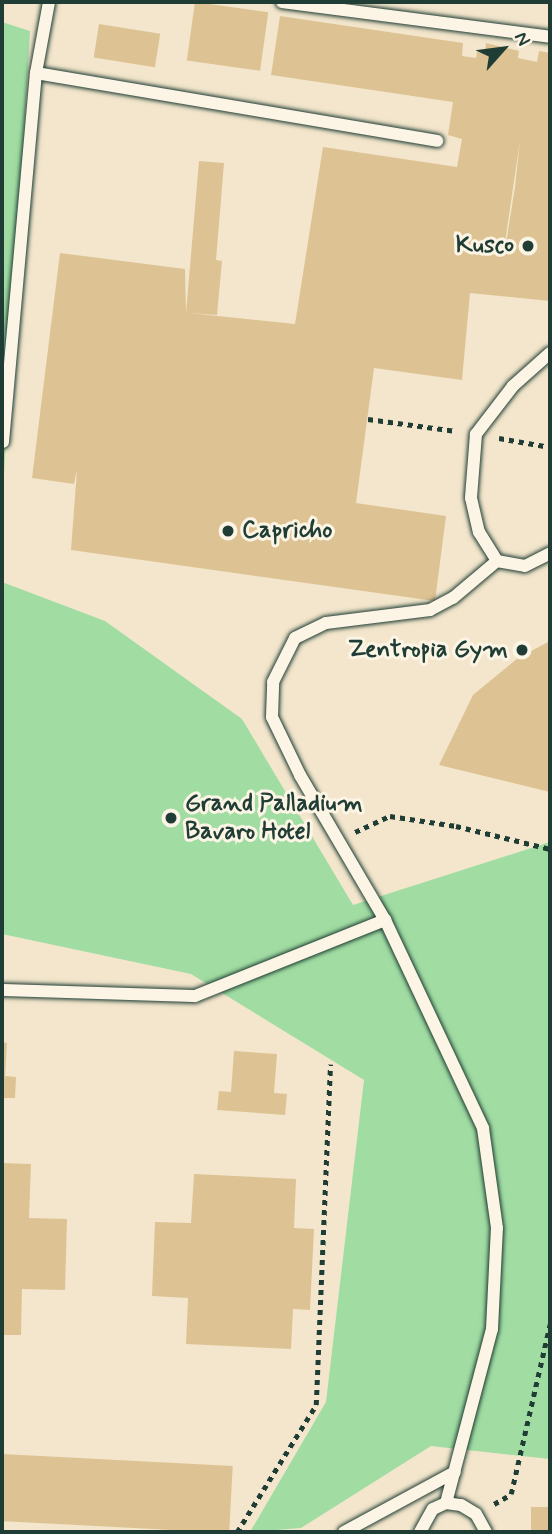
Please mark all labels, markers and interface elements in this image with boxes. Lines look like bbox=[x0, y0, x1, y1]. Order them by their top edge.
north arrow bbox=[468, 14, 538, 84]
text: N bbox=[508, 27, 536, 50]
place label: Kusco bbox=[456, 232, 514, 260]
marker: Kusco bbox=[520, 238, 536, 254]
place label: Capricho bbox=[242, 517, 333, 545]
marker: Capricho bbox=[220, 523, 236, 539]
place label: Zentropia Gym bbox=[348, 636, 508, 664]
marker: Zentropia Gym bbox=[514, 642, 530, 658]
place label: Grand Palladium Bavaro Hotel bbox=[185, 790, 358, 846]
marker: Grand Palladium Bavaro Hotel bbox=[163, 810, 179, 826]

